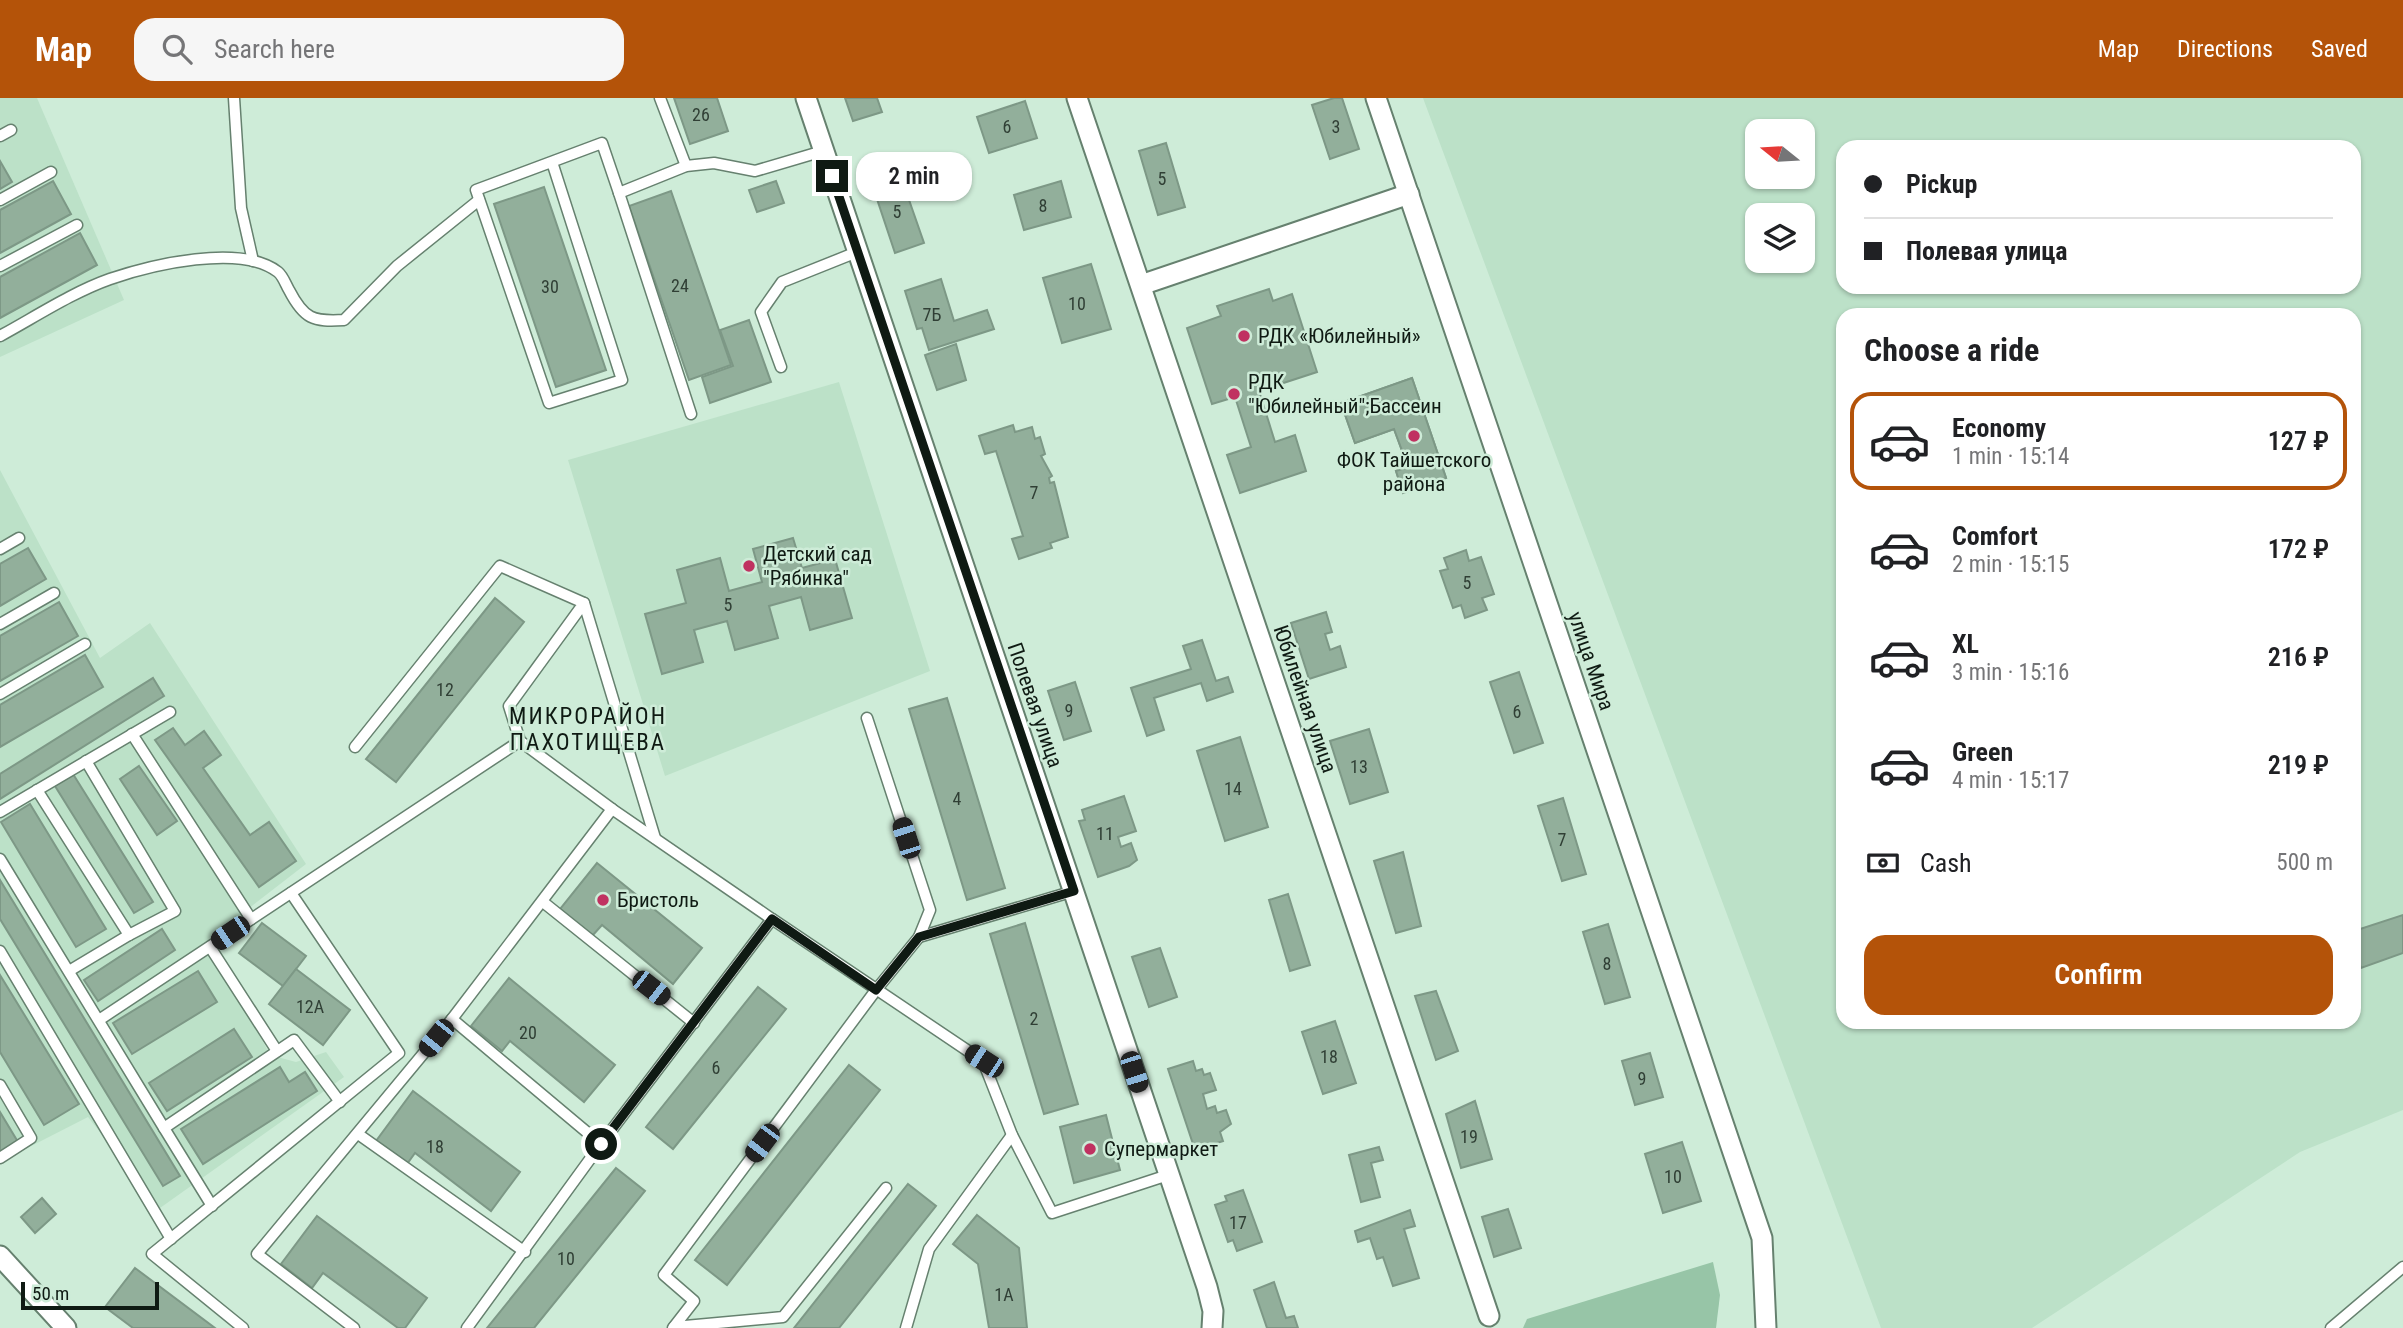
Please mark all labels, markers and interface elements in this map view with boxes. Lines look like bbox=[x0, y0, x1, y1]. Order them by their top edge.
search box bbox=[134, 18, 624, 81]
text: Map bbox=[35, 30, 92, 69]
icon: search bbox=[158, 30, 196, 68]
text: Search here bbox=[214, 34, 335, 64]
text: Map bbox=[2098, 35, 2139, 63]
text: Directions bbox=[2177, 35, 2273, 63]
text: Saved bbox=[2311, 35, 2368, 63]
house number: 26 bbox=[692, 104, 710, 125]
house number: 6 bbox=[1003, 116, 1011, 137]
house number: 3 bbox=[1332, 116, 1340, 137]
north arrow bbox=[1745, 119, 1815, 189]
map controls bbox=[1745, 119, 1815, 273]
callout: 2 min bbox=[856, 152, 972, 200]
route end bbox=[816, 160, 848, 192]
text: 2 min bbox=[889, 163, 939, 190]
house number: 5 bbox=[1158, 168, 1167, 189]
text: Pickup bbox=[1906, 169, 1977, 199]
house number: 8 bbox=[1039, 195, 1047, 216]
house number: 5 bbox=[893, 201, 902, 222]
button: layers bbox=[1745, 203, 1815, 273]
text: Полевая улица bbox=[1906, 236, 2068, 266]
house number: 24 bbox=[671, 275, 689, 296]
house number: 30 bbox=[541, 276, 559, 297]
house number: 10 bbox=[1068, 293, 1086, 314]
house number: 7Б bbox=[923, 304, 941, 325]
place label: РДК «Юбилейный» bbox=[1258, 324, 1421, 348]
marker: РДК «Юбилейный» bbox=[1236, 328, 1252, 344]
text: Choose a ride bbox=[1864, 331, 2039, 369]
place label: РДК "Юбилейный";Бассеин bbox=[1248, 370, 1442, 418]
marker: РДК "Юбилейный";Бассеин bbox=[1226, 386, 1242, 402]
icon: car bbox=[1868, 410, 1931, 473]
text: Economy bbox=[1952, 413, 2046, 443]
text: 127 ₽ bbox=[2268, 426, 2329, 456]
marker: ФОК Тайшетского района bbox=[1406, 428, 1422, 444]
text: 1 min · 15:14 bbox=[1952, 443, 2069, 470]
place label: ФОК Тайшетского района bbox=[1337, 448, 1491, 496]
house number: 7 bbox=[1030, 482, 1039, 503]
icon: car bbox=[1868, 518, 1931, 581]
text: Comfort bbox=[1952, 521, 2038, 551]
text: 172 ₽ bbox=[2268, 534, 2329, 564]
place label: Детский сад "Рябинка" bbox=[763, 542, 872, 590]
text: 2 min · 15:15 bbox=[1952, 551, 2069, 578]
marker: Детский сад "Рябинка" bbox=[741, 558, 757, 574]
house number: 5 bbox=[1463, 572, 1472, 593]
house number: 5 bbox=[724, 594, 733, 615]
street label: улица Мира bbox=[1563, 609, 1619, 713]
street label: Юбилейная улица bbox=[1268, 622, 1342, 776]
icon: car bbox=[1868, 626, 1931, 689]
text: XL bbox=[1952, 629, 1979, 659]
street label: Полевая улица bbox=[1002, 639, 1068, 771]
text: 216 ₽ bbox=[2268, 642, 2329, 672]
text: 3 min · 15:16 bbox=[1952, 659, 2069, 686]
house number: 12 bbox=[436, 679, 454, 700]
house number: 9 bbox=[1065, 700, 1073, 721]
house number: 6 bbox=[1513, 701, 1521, 722]
district label: МИКРОРАЙОН ПАХОТИЩЕВА bbox=[509, 702, 667, 756]
icon: car bbox=[1868, 734, 1931, 797]
text: Green bbox=[1952, 737, 2013, 767]
text: 219 ₽ bbox=[2268, 750, 2329, 780]
house number: 13 bbox=[1350, 756, 1368, 777]
text: 4 min · 15:17 bbox=[1952, 767, 2069, 794]
house number: 14 bbox=[1224, 778, 1242, 799]
house number: 4 bbox=[953, 788, 962, 809]
car bbox=[890, 815, 923, 861]
house number: 11 bbox=[1096, 823, 1114, 844]
house number: 7 bbox=[1558, 829, 1567, 850]
icon: cash bbox=[1864, 844, 1902, 882]
text: Cash bbox=[1920, 848, 1972, 878]
text: 500 m bbox=[2276, 849, 2333, 876]
place label: Бристоль bbox=[617, 888, 699, 912]
marker: Бристоль bbox=[595, 892, 611, 908]
car bbox=[207, 913, 254, 953]
button: Confirm bbox=[1864, 935, 2333, 1015]
house number: 8 bbox=[1603, 953, 1611, 974]
car bbox=[628, 967, 675, 1009]
house number: 12А bbox=[296, 996, 325, 1017]
house number: 2 bbox=[1030, 1008, 1039, 1029]
car bbox=[415, 1015, 458, 1061]
house number: 20 bbox=[519, 1022, 537, 1043]
car bbox=[961, 1041, 1008, 1081]
house number: 18 bbox=[1320, 1046, 1338, 1067]
car bbox=[1118, 1049, 1151, 1095]
house number: 6 bbox=[712, 1057, 720, 1078]
house number: 9 bbox=[1638, 1068, 1646, 1089]
car bbox=[741, 1120, 784, 1166]
house number: 19 bbox=[1460, 1126, 1478, 1147]
route start bbox=[585, 1128, 617, 1160]
house number: 18 bbox=[426, 1136, 444, 1157]
place label: Супермаркет bbox=[1104, 1137, 1218, 1161]
marker: Супермаркет bbox=[1082, 1141, 1098, 1157]
house number: 10 bbox=[1664, 1166, 1682, 1187]
house number: 17 bbox=[1229, 1212, 1247, 1233]
house number: 10 bbox=[557, 1248, 575, 1269]
scale bar bbox=[21, 1279, 159, 1311]
text: 50 m bbox=[32, 1282, 69, 1305]
house number: 1А bbox=[994, 1284, 1014, 1305]

